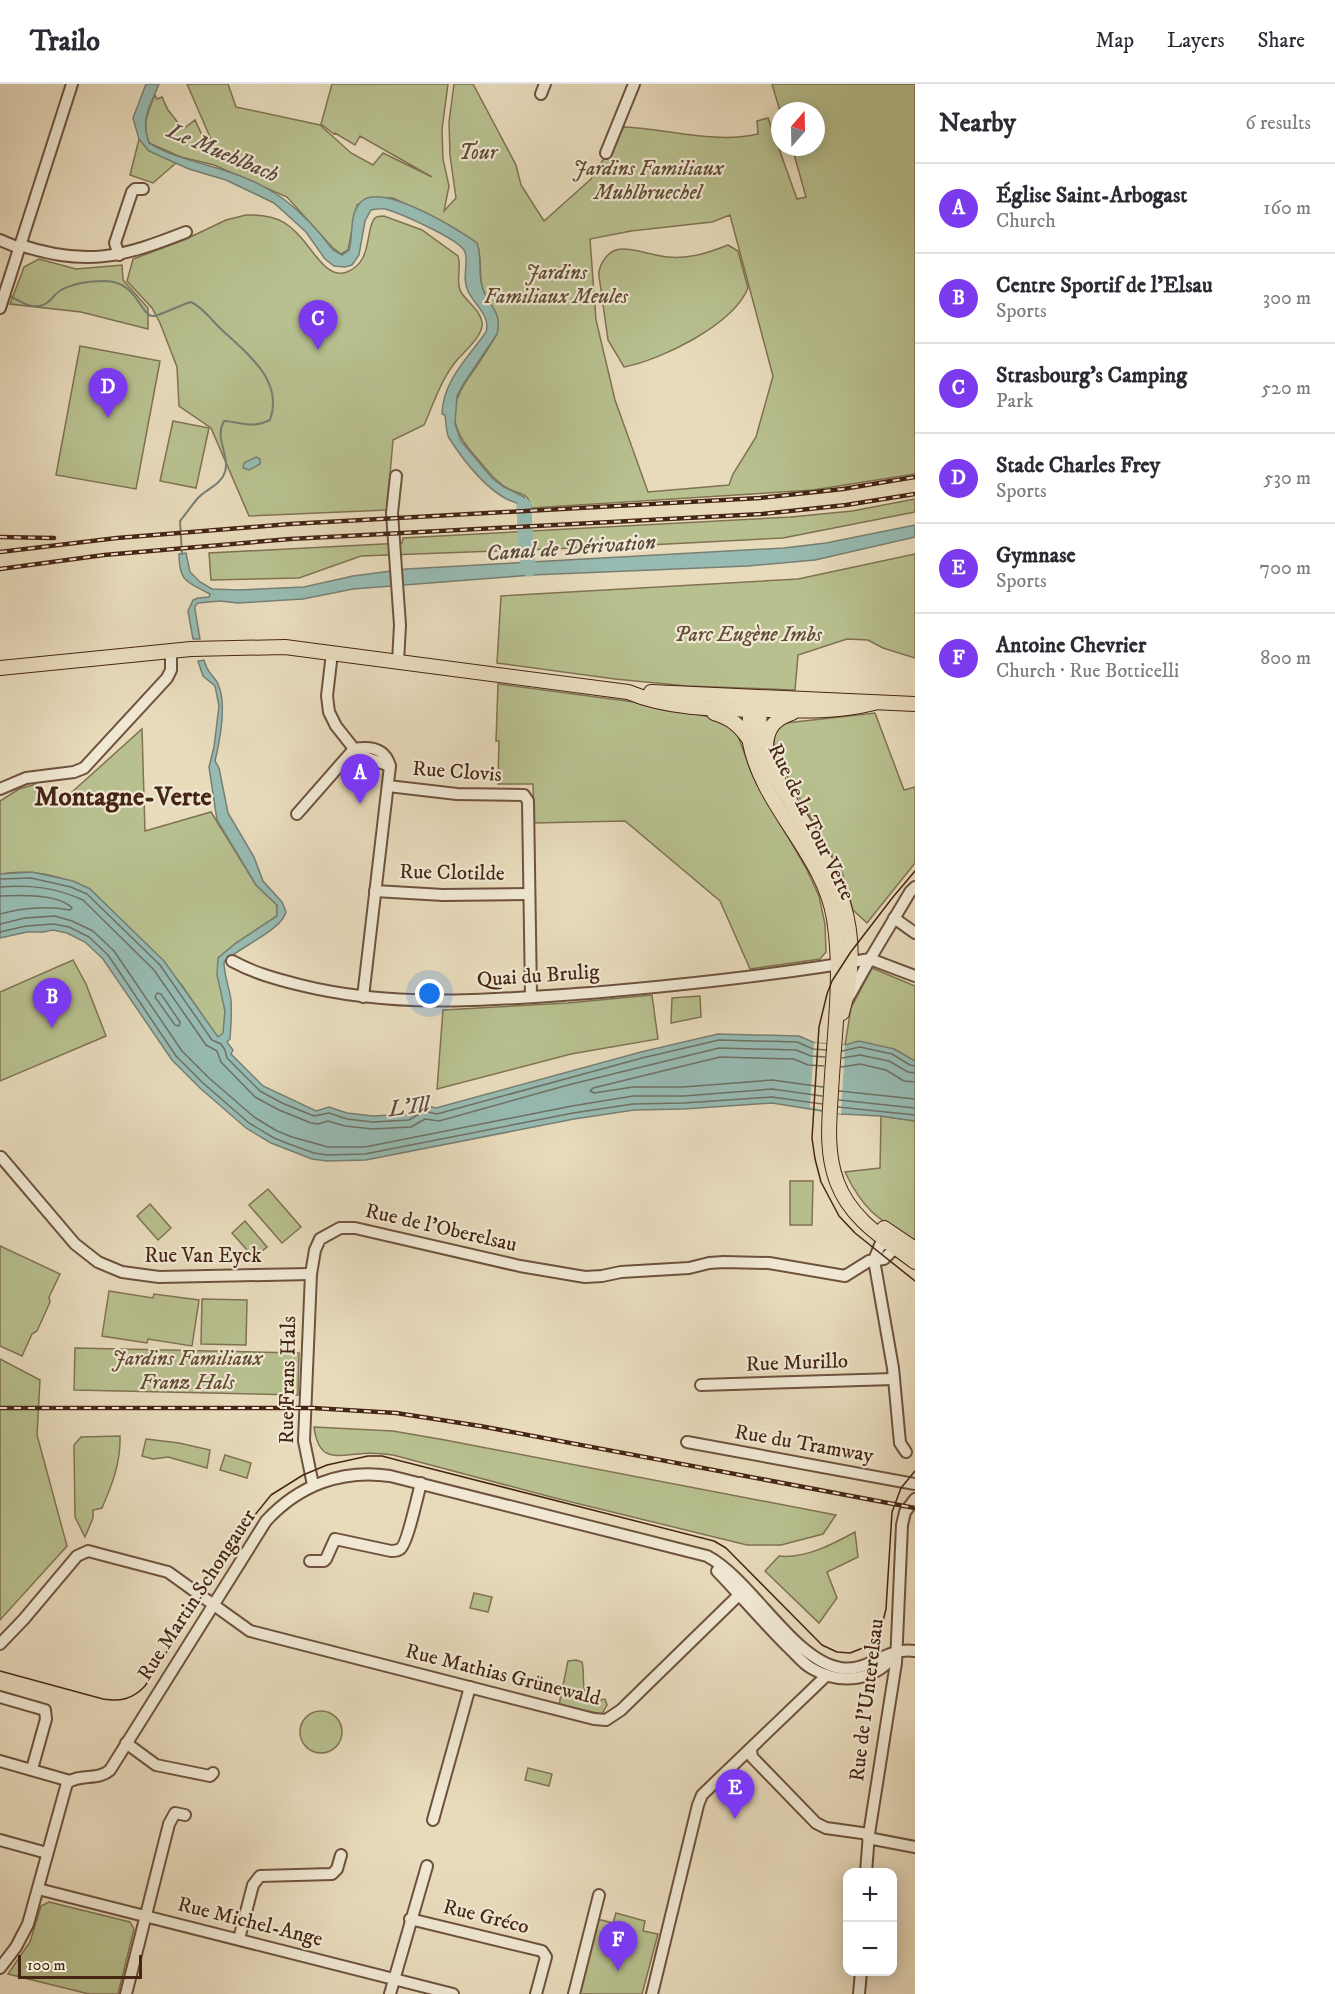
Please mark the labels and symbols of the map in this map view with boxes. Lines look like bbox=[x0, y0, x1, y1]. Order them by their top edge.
north arrow bbox=[771, 102, 825, 156]
water label: Le Muehlbach bbox=[161, 117, 283, 189]
park label: Tour bbox=[459, 140, 499, 166]
park label: Jardins Familiaux Muhlbruechel bbox=[573, 156, 725, 206]
park label: Jardins Familiaux Meules bbox=[484, 260, 629, 310]
pin: C bbox=[298, 300, 338, 350]
pin: D bbox=[88, 368, 128, 418]
water label: Canal de Dérivation bbox=[485, 529, 657, 567]
park label: Parc Eugène Imbs bbox=[674, 622, 823, 648]
street label: Rue de la Tour Verte bbox=[762, 739, 860, 905]
pin: A bbox=[340, 754, 380, 804]
street label: Rue Clovis bbox=[411, 756, 503, 788]
district label: Montagne-Verte bbox=[34, 780, 212, 814]
street label: Rue Clotilde bbox=[399, 859, 505, 887]
street label: Quai du Brulig bbox=[476, 959, 601, 993]
pin: B bbox=[32, 978, 72, 1028]
your location bbox=[415, 979, 444, 1008]
water label: L'Ill bbox=[385, 1090, 434, 1124]
street label: Rue de l'Oberelsau bbox=[363, 1198, 519, 1258]
street label: Rue Van Eyck bbox=[144, 1243, 262, 1269]
street label: Rue Frans Hals bbox=[274, 1316, 302, 1444]
park label: Jardins Familiaux Franz Hals bbox=[112, 1346, 264, 1396]
street label: Rue Murillo bbox=[745, 1348, 849, 1378]
street label: Rue du Tramway bbox=[732, 1419, 877, 1469]
street label: Rue Martin Schongauer bbox=[132, 1504, 262, 1685]
street label: Rue de l'Unterelsau bbox=[844, 1617, 890, 1783]
street label: Rue Mathias Grünewald bbox=[403, 1638, 604, 1712]
pin: E bbox=[716, 1770, 754, 1819]
street label: Rue Michel-Ange bbox=[175, 1891, 326, 1953]
street label: Rue Gréco bbox=[440, 1894, 532, 1940]
pin: F bbox=[598, 1922, 638, 1971]
scale bar bbox=[18, 1952, 142, 1980]

